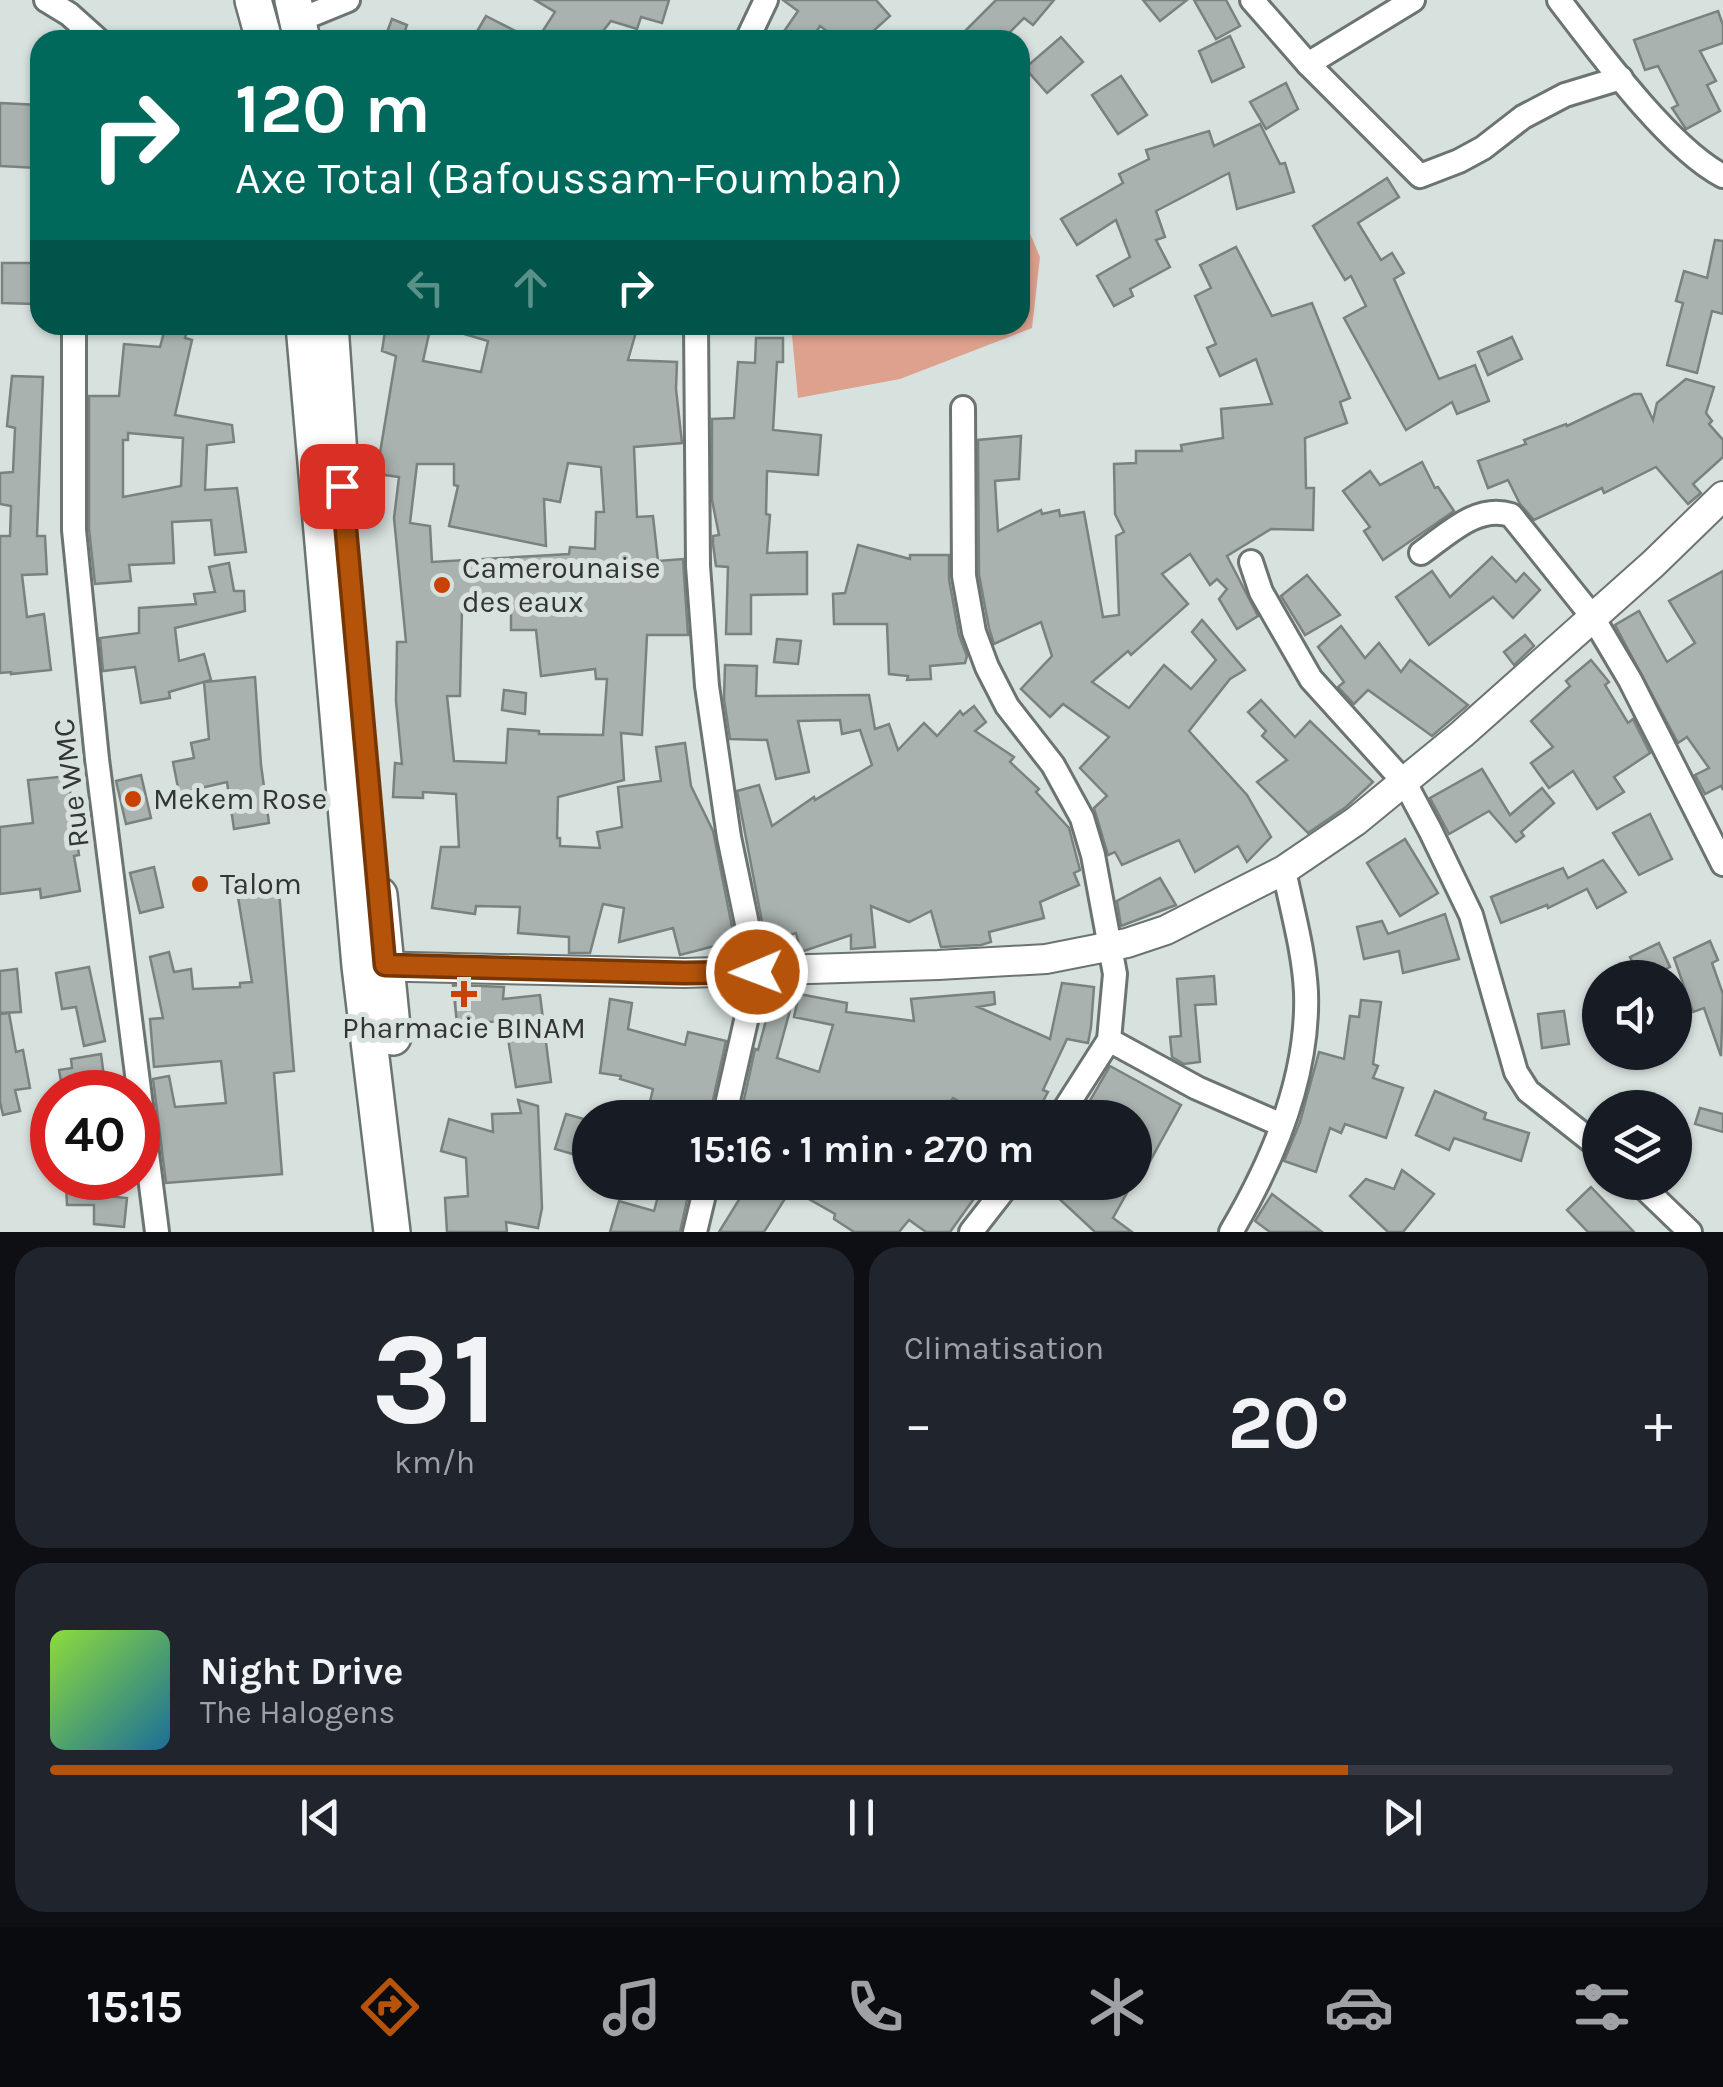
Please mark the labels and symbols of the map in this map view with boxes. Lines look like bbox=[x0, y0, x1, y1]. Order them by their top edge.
pin bbox=[300, 444, 385, 529]
place label: Camerounaise des eaux bbox=[462, 550, 661, 620]
marker: Camerounaise des eaux bbox=[431, 574, 453, 596]
street label: Rue WMC bbox=[45, 716, 97, 850]
place label: Mekem Rose bbox=[153, 781, 327, 817]
marker: Mekem Rose bbox=[122, 788, 144, 810]
place label: Talom bbox=[220, 866, 302, 902]
marker: Talom bbox=[189, 873, 211, 895]
position arrow bbox=[705, 920, 809, 1024]
marker: Pharmacie BINAM bbox=[453, 983, 475, 1005]
place label: Pharmacie BINAM bbox=[342, 1010, 586, 1046]
speed limit sign: 40 bbox=[30, 1070, 160, 1200]

